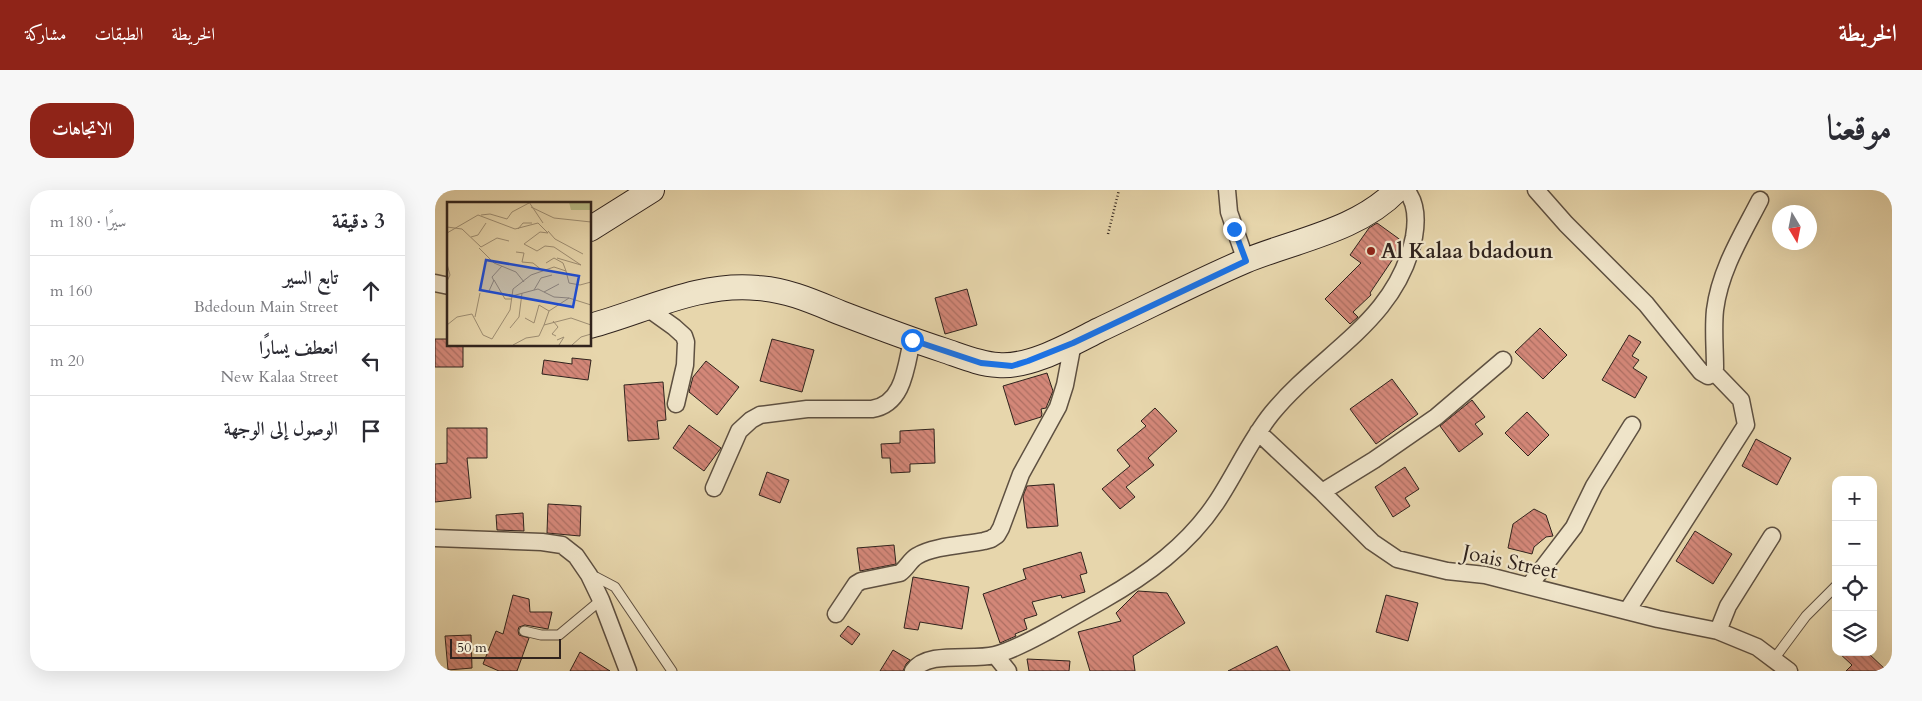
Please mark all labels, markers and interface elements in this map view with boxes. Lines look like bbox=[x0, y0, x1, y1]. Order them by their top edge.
text: الخريطة bbox=[1839, 17, 1897, 50]
text: مشاركة bbox=[25, 22, 66, 47]
text: الطبقات bbox=[94, 22, 143, 47]
text: الخريطة bbox=[171, 22, 215, 47]
button: الاتجاهات bbox=[30, 103, 134, 158]
text: موقعنا bbox=[1827, 104, 1892, 152]
inset map bbox=[447, 202, 591, 346]
north arrow bbox=[1772, 205, 1817, 250]
text: 3 دقيقة bbox=[332, 207, 385, 236]
text: سيرًا · 180 m bbox=[50, 211, 126, 233]
route end bbox=[1223, 218, 1246, 241]
place label: Al Kalaa bdadoun bbox=[1381, 237, 1554, 266]
marker: Al Kalaa bdadoun bbox=[1365, 245, 1377, 257]
text: تابع السير bbox=[283, 265, 338, 291]
icon: ahead bbox=[357, 277, 385, 305]
text: 160 m bbox=[50, 280, 92, 302]
text: Bdedoun Main Street bbox=[194, 296, 338, 318]
route start bbox=[901, 329, 924, 352]
text: انعطف يسارًا bbox=[259, 335, 338, 361]
icon: left bbox=[357, 347, 385, 375]
text: 20 m bbox=[50, 350, 84, 372]
text: New Kalaa Street bbox=[220, 366, 338, 388]
text: الوصول إلى الوجهة bbox=[224, 416, 338, 442]
icon: arrive bbox=[357, 417, 385, 445]
map controls bbox=[1832, 476, 1877, 656]
button: + bbox=[1832, 476, 1877, 521]
button: − bbox=[1832, 521, 1877, 566]
street label: Joais Street bbox=[1457, 537, 1561, 586]
button: locate bbox=[1832, 566, 1877, 611]
button: layers bbox=[1832, 611, 1877, 656]
scale bar bbox=[450, 636, 561, 659]
text: 50 m bbox=[457, 638, 487, 657]

